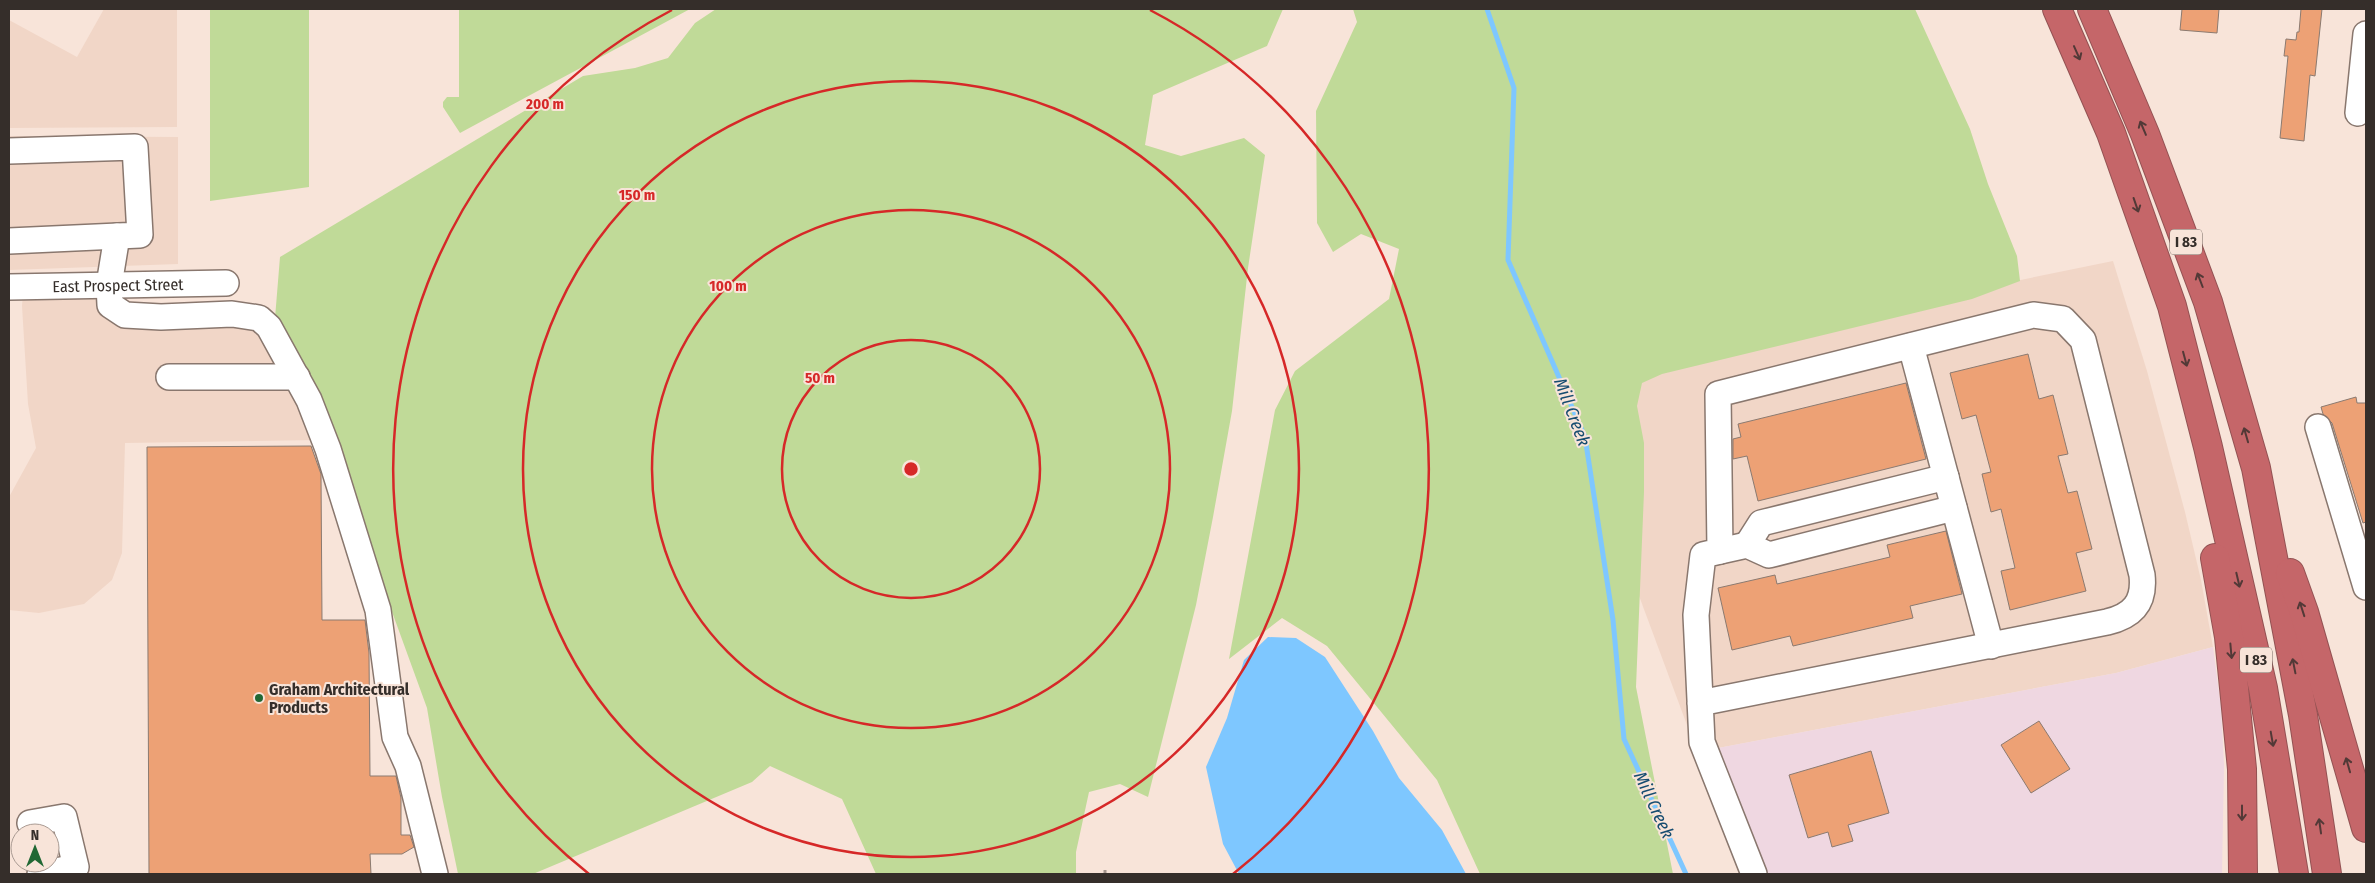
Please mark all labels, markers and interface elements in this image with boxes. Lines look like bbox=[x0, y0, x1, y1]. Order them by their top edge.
one-way arrow bbox=[2072, 45, 2082, 60]
text: 200 m bbox=[525, 95, 564, 113]
one-way arrow bbox=[2137, 121, 2147, 136]
text: 150 m bbox=[619, 186, 655, 204]
one-way arrow bbox=[2132, 196, 2141, 212]
road number: I 83 bbox=[2170, 230, 2202, 254]
one-way arrow bbox=[2195, 272, 2204, 288]
street label: East Prospect Street bbox=[52, 275, 184, 296]
text: 100 m bbox=[709, 277, 747, 295]
one-way arrow bbox=[2181, 351, 2190, 367]
text: 50 m bbox=[805, 369, 835, 387]
water label: Mill Creek bbox=[1549, 375, 1595, 449]
one-way arrow bbox=[2241, 428, 2251, 444]
centre of rings bbox=[902, 460, 920, 478]
one-way arrow bbox=[2234, 572, 2243, 588]
one-way arrow bbox=[2297, 601, 2307, 617]
one-way arrow bbox=[2226, 643, 2236, 659]
road number: I 83 bbox=[2240, 648, 2272, 672]
one-way arrow bbox=[2288, 658, 2298, 674]
place label: Graham Architectural Products bbox=[269, 680, 410, 717]
marker: Graham Architectural Products bbox=[253, 692, 265, 704]
one-way arrow bbox=[2267, 731, 2277, 747]
one-way arrow bbox=[2342, 757, 2352, 773]
water label: Mill Creek bbox=[1629, 768, 1679, 842]
one-way arrow bbox=[2237, 805, 2247, 821]
one-way arrow bbox=[2314, 818, 2324, 834]
north arrow bbox=[10, 823, 60, 873]
text: N bbox=[31, 827, 39, 844]

